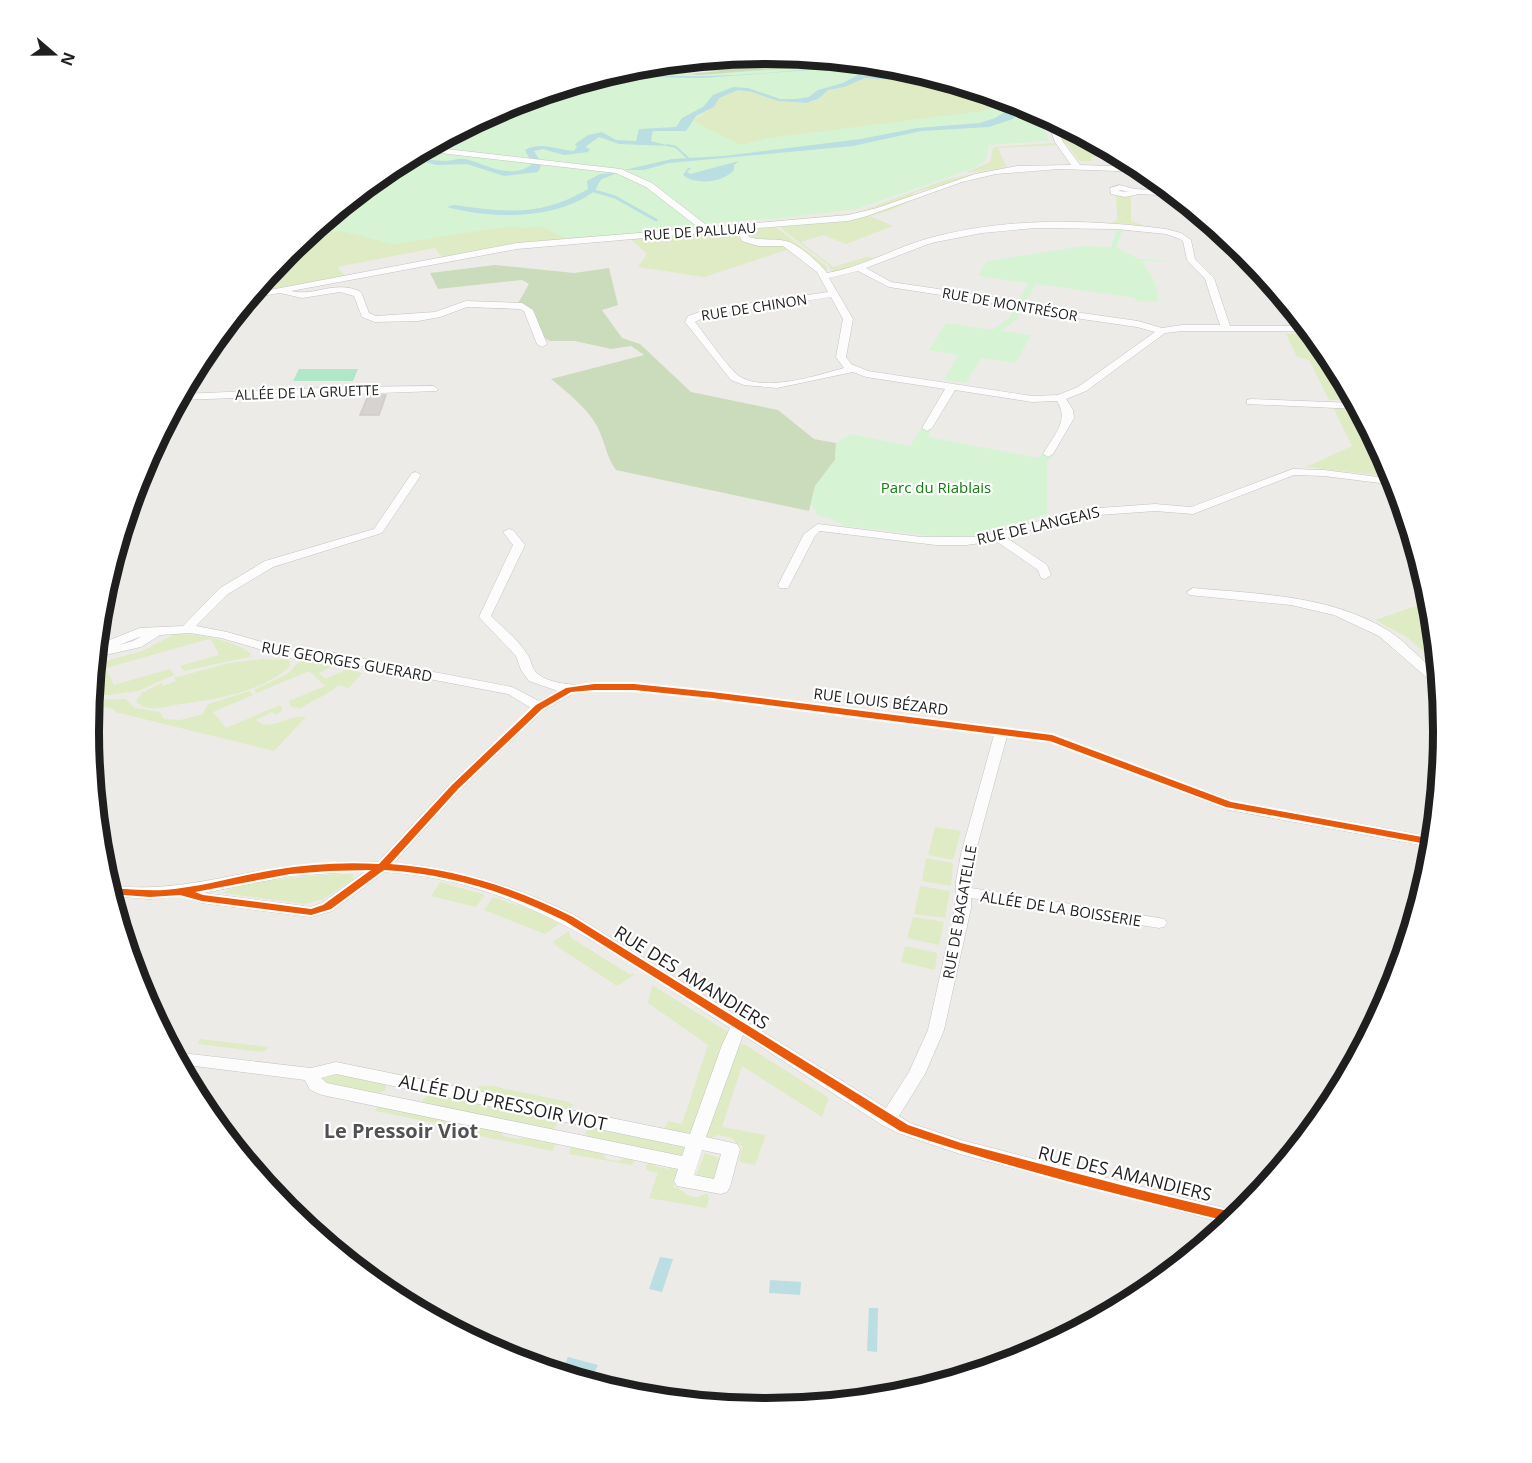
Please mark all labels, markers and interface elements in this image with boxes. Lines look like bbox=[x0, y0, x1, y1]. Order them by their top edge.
north arrow bbox=[24, 24, 84, 84]
text: N bbox=[56, 49, 81, 69]
street label: RUE DE PALLUAU bbox=[643, 218, 757, 244]
street label: RUE DE MONTRÉSOR bbox=[941, 283, 1080, 325]
street label: RUE DE CHINON bbox=[700, 289, 808, 325]
street label: ALLÉE DE LA GRUETTE bbox=[235, 380, 379, 404]
park label: Parc du Riablais bbox=[881, 477, 991, 497]
street label: RUE DE LANGEAIS bbox=[975, 501, 1101, 549]
street label: RUE GEORGES GUERARD bbox=[260, 636, 434, 686]
street label: RUE LOUIS BÉZARD bbox=[813, 683, 949, 719]
street label: RUE DE BAGATELLE bbox=[937, 843, 981, 981]
street label: ALLÉE DE LA BOISSERIE bbox=[979, 885, 1143, 931]
street label: RUE DES AMANDIERS bbox=[610, 920, 774, 1034]
street label: ALLÉE DU PRESSOIR VIOT bbox=[397, 1068, 609, 1136]
district label: Le Pressoir Viot bbox=[324, 1117, 479, 1144]
street label: RUE DES AMANDIERS bbox=[1036, 1140, 1214, 1206]

